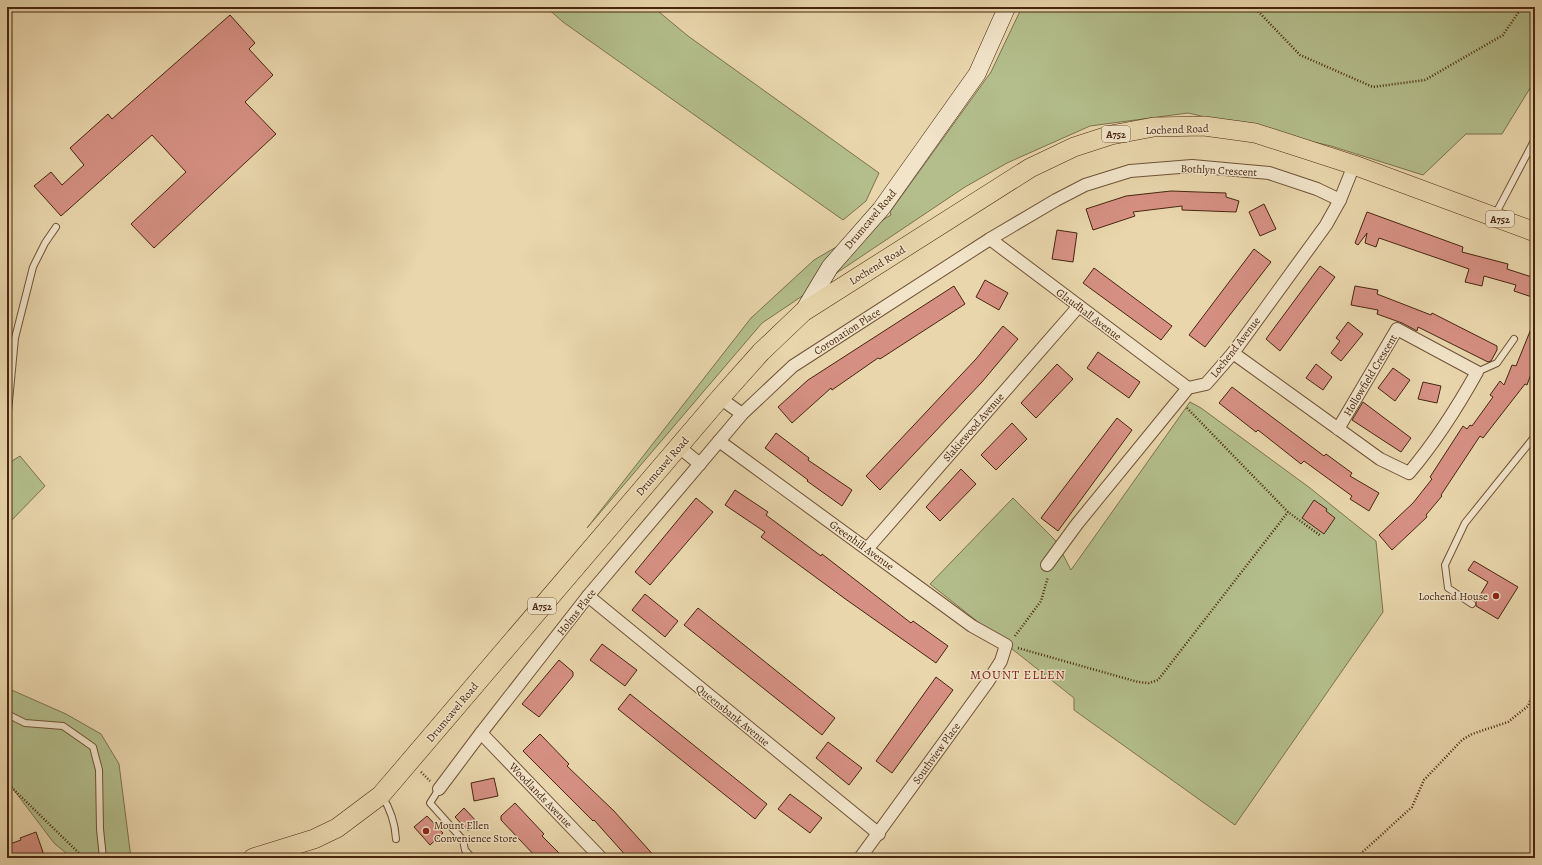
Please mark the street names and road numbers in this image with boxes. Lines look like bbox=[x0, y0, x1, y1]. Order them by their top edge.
street label: Lochend Road bbox=[1145, 121, 1209, 138]
road number: A752 bbox=[1102, 126, 1130, 142]
street label: Bothlyn Crescent bbox=[1180, 161, 1258, 180]
street label: Drumcavel Road bbox=[841, 186, 900, 252]
road number: A752 bbox=[1486, 211, 1514, 227]
street label: Lochend Road bbox=[846, 242, 908, 289]
street label: Glaudhall Avenue bbox=[1053, 285, 1124, 344]
street label: Coronation Place bbox=[811, 304, 884, 359]
street label: Lochend Avenue bbox=[1207, 314, 1264, 381]
street label: Hollowfield Crescent bbox=[1340, 331, 1401, 419]
street label: Slakiewood Avenue bbox=[939, 390, 1007, 465]
street label: Drumcavel Road bbox=[632, 433, 692, 499]
street label: Greenhill Avenue bbox=[826, 517, 897, 574]
street label: Holms Place bbox=[553, 586, 599, 639]
road number: A752 bbox=[528, 598, 556, 614]
street label: Drumcavel Road bbox=[423, 679, 482, 745]
street label: Queensbank Avenue bbox=[693, 681, 773, 750]
street label: Southview Place bbox=[909, 720, 964, 787]
street label: Woodlands Avenue bbox=[505, 759, 576, 831]

